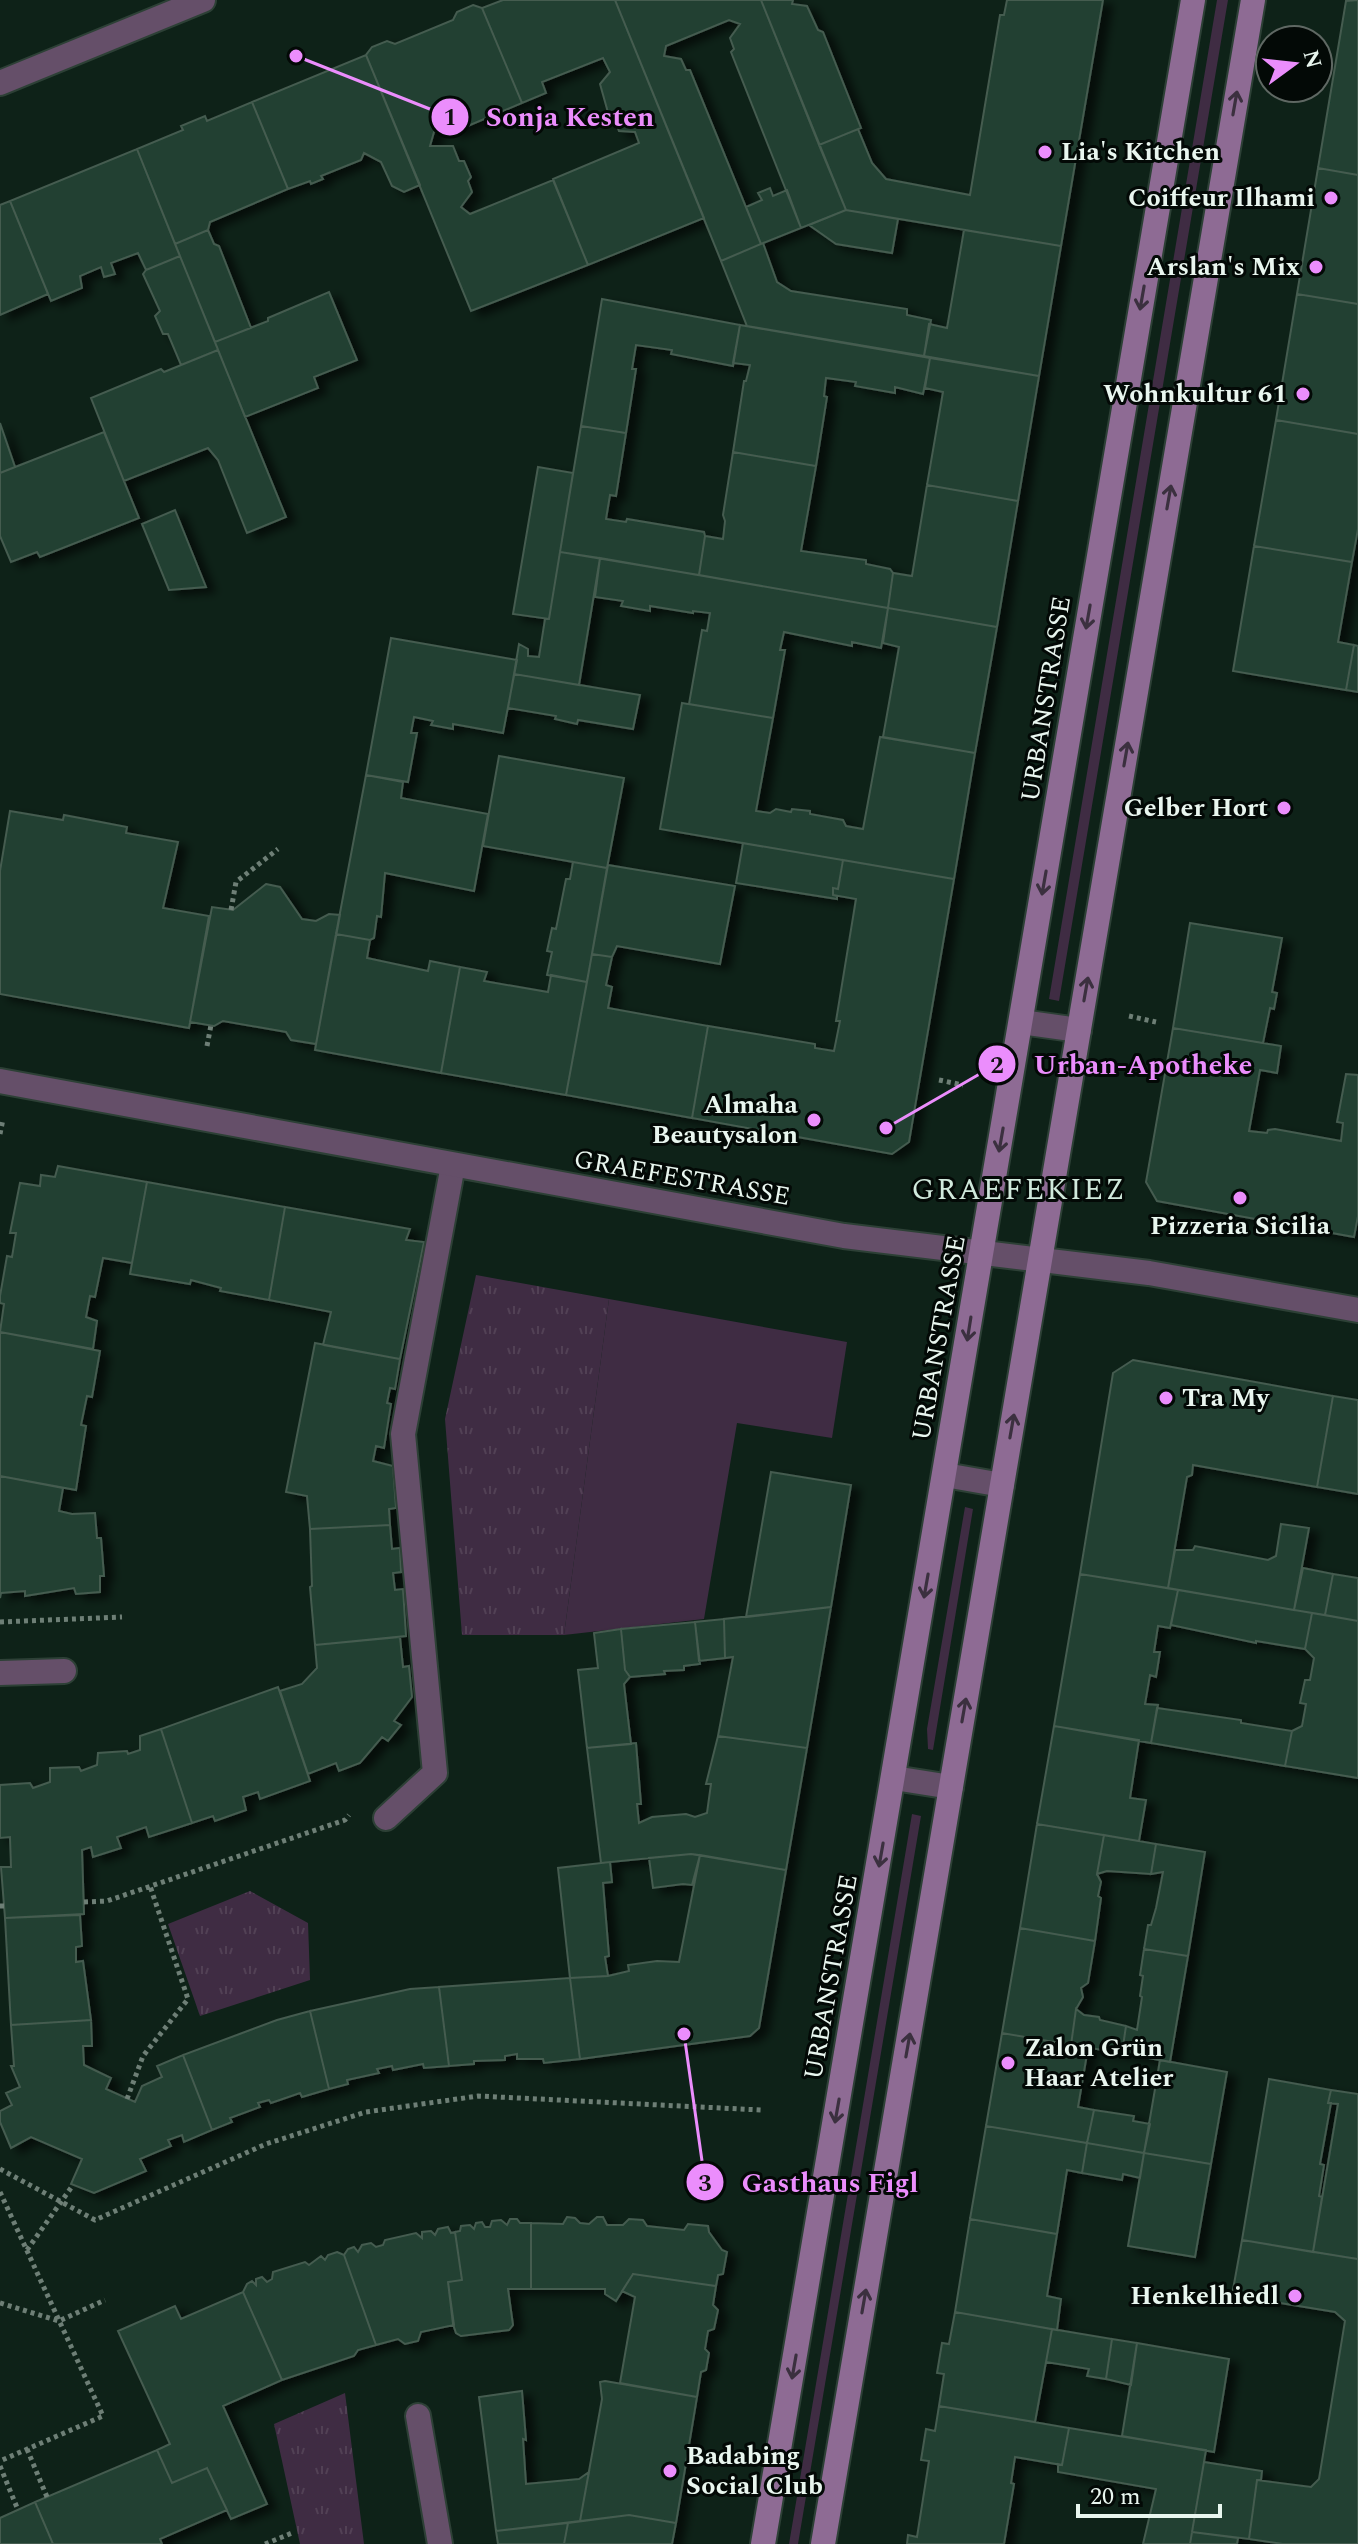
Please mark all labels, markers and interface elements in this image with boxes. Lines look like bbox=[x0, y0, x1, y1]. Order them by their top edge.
north arrow bbox=[1254, 24, 1334, 104]
text: N bbox=[1294, 46, 1330, 72]
callout: Sonja Kesten bbox=[430, 91, 671, 143]
one-way arrow bbox=[1228, 91, 1243, 116]
text: Sonja Kesten bbox=[486, 96, 654, 139]
text: 1 bbox=[443, 100, 457, 136]
place label: Lia's Kitchen bbox=[1061, 132, 1220, 172]
marker: Lia's Kitchen bbox=[1036, 143, 1054, 161]
place label: Coiffeur Ilhami bbox=[1128, 178, 1315, 218]
marker: Coiffeur Ilhami bbox=[1322, 189, 1340, 207]
place label: Arslan's Mix bbox=[1147, 247, 1300, 287]
marker: Arslan's Mix bbox=[1307, 258, 1325, 276]
one-way arrow bbox=[1134, 284, 1149, 310]
place label: Wohnkultur 61 bbox=[1103, 374, 1287, 414]
marker: Wohnkultur 61 bbox=[1294, 385, 1312, 403]
one-way arrow bbox=[1162, 485, 1177, 511]
street label: URBANSTRASSE bbox=[1010, 593, 1082, 805]
one-way arrow bbox=[1080, 604, 1095, 630]
one-way arrow bbox=[1119, 742, 1134, 767]
place label: Gelber Hort bbox=[1124, 788, 1268, 828]
marker: Gelber Hort bbox=[1275, 799, 1293, 817]
one-way arrow bbox=[1036, 870, 1051, 895]
one-way arrow bbox=[1079, 977, 1094, 1002]
callout: Urban-Apotheke bbox=[977, 1038, 1268, 1090]
text: Urban-Apotheke bbox=[1034, 1044, 1252, 1087]
text: 2 bbox=[990, 1048, 1004, 1084]
place label: Almaha Beautysalon bbox=[652, 1085, 799, 1155]
marker: Almaha Beautysalon bbox=[805, 1111, 823, 1129]
one-way arrow bbox=[993, 1126, 1008, 1152]
street label: GRAEFESTRASSE bbox=[571, 1139, 793, 1217]
district label: GRAEFEKIEZ bbox=[911, 1167, 1127, 1213]
marker: Pizzeria Sicilia bbox=[1231, 1189, 1249, 1207]
place label: Pizzeria Sicilia bbox=[1150, 1206, 1331, 1246]
street label: URBANSTRASSE bbox=[901, 1232, 977, 1444]
one-way arrow bbox=[961, 1316, 976, 1342]
place label: Tra My bbox=[1182, 1378, 1271, 1418]
marker: Tra My bbox=[1157, 1389, 1175, 1407]
one-way arrow bbox=[1006, 1414, 1021, 1440]
one-way arrow bbox=[918, 1573, 933, 1598]
one-way arrow bbox=[957, 1698, 972, 1724]
one-way arrow bbox=[872, 1841, 887, 1867]
street label: URBANSTRASSE bbox=[793, 1871, 869, 2083]
place label: Zalon Grün Haar Atelier bbox=[1024, 2028, 1174, 2098]
one-way arrow bbox=[901, 2033, 916, 2058]
marker: Zalon Grün Haar Atelier bbox=[999, 2054, 1017, 2072]
one-way arrow bbox=[829, 2098, 844, 2123]
callout: Gasthaus Figl bbox=[685, 2156, 934, 2208]
text: Gasthaus Figl bbox=[742, 2162, 919, 2205]
text: 3 bbox=[698, 2166, 712, 2202]
place label: Henkelhiedl bbox=[1130, 2276, 1279, 2316]
marker: Henkelhiedl bbox=[1286, 2287, 1304, 2305]
one-way arrow bbox=[857, 2289, 872, 2315]
one-way arrow bbox=[785, 2354, 800, 2380]
place label: Badabing Social Club bbox=[686, 2436, 823, 2506]
marker: Badabing Social Club bbox=[661, 2462, 679, 2480]
scale bar bbox=[1078, 2468, 1220, 2518]
text: 20 m bbox=[1090, 2479, 1141, 2515]

